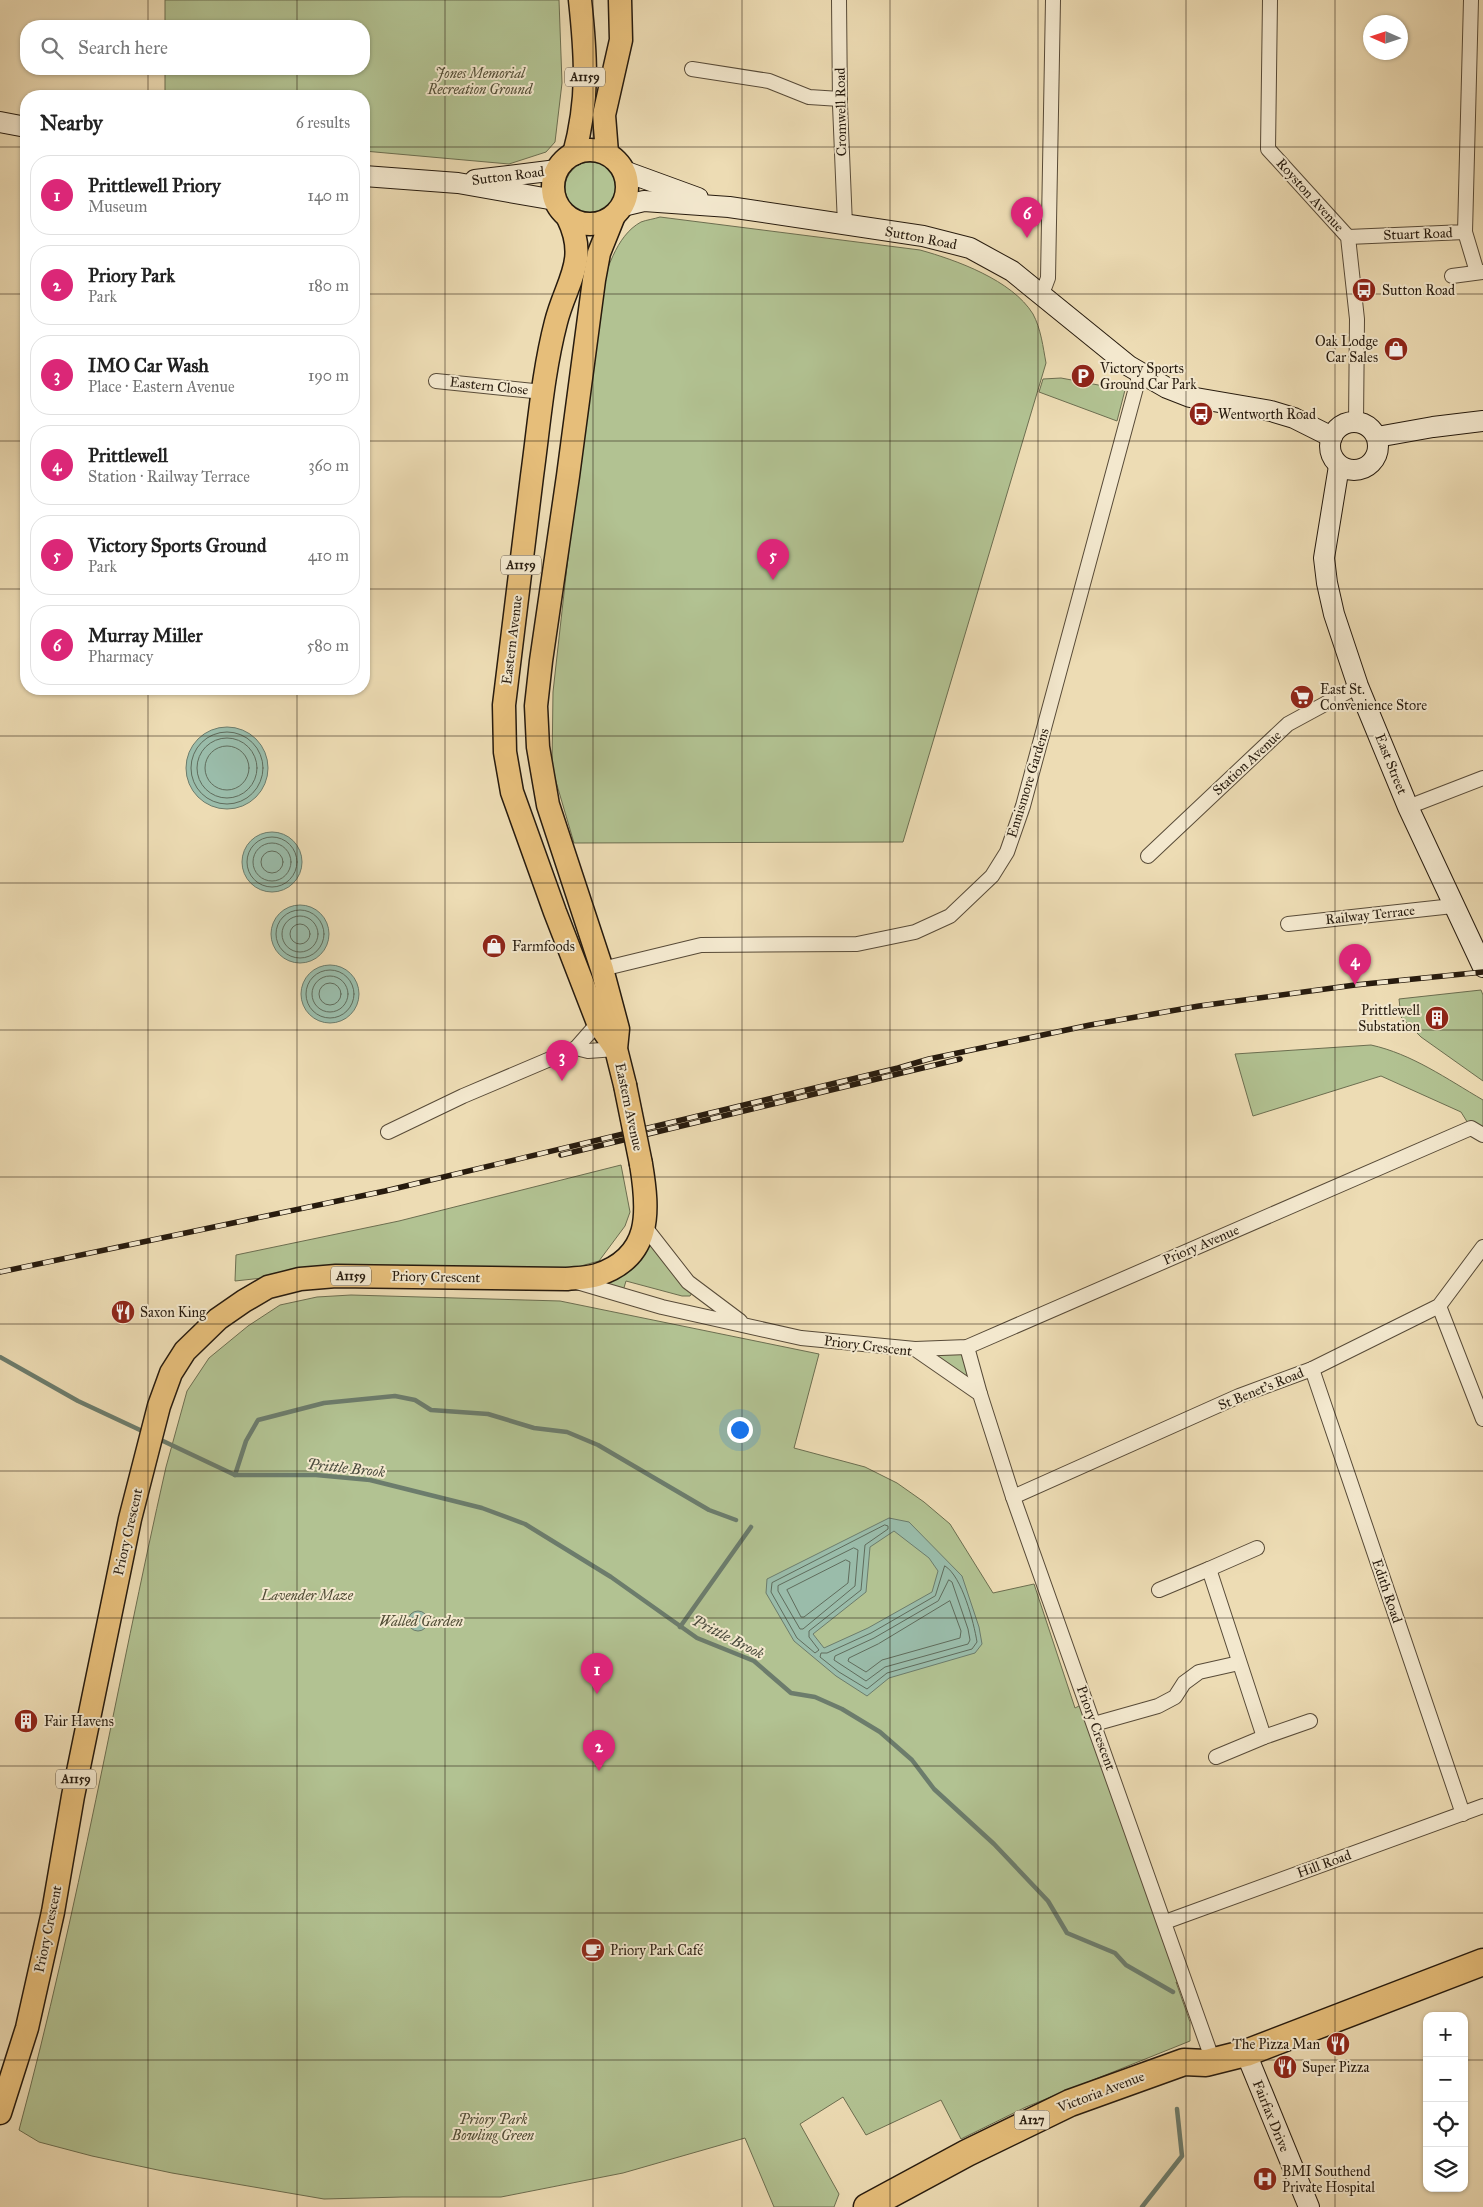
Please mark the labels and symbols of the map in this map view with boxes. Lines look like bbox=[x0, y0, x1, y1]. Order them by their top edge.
north arrow bbox=[1363, 15, 1408, 60]
park label: Jones Memorial Recreation Ground bbox=[427, 65, 534, 98]
street label: Cromwell Road bbox=[832, 67, 850, 157]
road number: A1159 bbox=[565, 68, 605, 86]
street label: Royston Avenue bbox=[1273, 155, 1348, 235]
street label: Sutton Road bbox=[471, 163, 545, 189]
pin: 6 bbox=[1011, 197, 1043, 238]
street label: Sutton Road bbox=[884, 223, 958, 253]
street label: Stuart Road bbox=[1383, 224, 1453, 244]
bus stop icon: Sutton Road bbox=[1351, 277, 1377, 303]
place label: Sutton Road bbox=[1382, 282, 1455, 299]
place label: Oak Lodge Car Sales bbox=[1315, 333, 1378, 366]
shop icon: Oak Lodge Car Sales bbox=[1383, 336, 1409, 362]
place label: Victory Sports Ground Car Park bbox=[1099, 360, 1197, 393]
parking icon: Victory Sports Ground Car Park bbox=[1070, 363, 1096, 389]
street label: Eastern Close bbox=[449, 373, 529, 399]
bus stop icon: Wentworth Road bbox=[1188, 401, 1214, 427]
place label: Wentworth Road bbox=[1218, 406, 1316, 423]
pin: 5 bbox=[757, 539, 789, 580]
road number: A1159 bbox=[501, 556, 541, 574]
street label: Eastern Avenue bbox=[498, 594, 526, 686]
place label: East St. Convenience Store bbox=[1320, 681, 1427, 714]
supermarket icon: East St. Convenience Store bbox=[1289, 684, 1315, 710]
street label: Ennismore Gardens bbox=[1003, 726, 1053, 840]
street label: Station Avenue bbox=[1209, 727, 1285, 799]
street label: East Street bbox=[1371, 731, 1411, 797]
street label: Railway Terrace bbox=[1324, 902, 1416, 928]
shop icon: Farmfoods bbox=[481, 933, 507, 959]
place label: Farmfoods bbox=[512, 938, 575, 955]
pin: 4 bbox=[1339, 944, 1371, 985]
place label: Prittlewell Substation bbox=[1358, 1002, 1420, 1035]
building icon: Prittlewell Substation bbox=[1424, 1005, 1450, 1031]
pin: 3 bbox=[546, 1040, 578, 1081]
street label: Eastern Avenue bbox=[611, 1061, 647, 1153]
street label: Priory Avenue bbox=[1160, 1221, 1242, 1269]
road number: A1159 bbox=[331, 1266, 371, 1285]
street label: Priory Crescent bbox=[391, 1268, 481, 1286]
restaurant icon: Saxon King bbox=[110, 1299, 136, 1325]
place label: Saxon King bbox=[140, 1304, 206, 1321]
street label: Priory Crescent bbox=[823, 1332, 913, 1360]
street label: St Benet's Road bbox=[1216, 1364, 1306, 1414]
your location bbox=[727, 1417, 753, 1443]
water label: Prittle Brook bbox=[306, 1455, 386, 1481]
street label: Priory Crescent bbox=[110, 1487, 146, 1577]
street label: Edith Road bbox=[1368, 1557, 1406, 1625]
park label: Lavender Maze bbox=[260, 1587, 354, 1604]
water label: Prittle Brook bbox=[689, 1611, 767, 1663]
park label: Walled Garden bbox=[379, 1613, 463, 1630]
pin: 1 bbox=[581, 1653, 613, 1694]
street label: Priory Crescent bbox=[1073, 1683, 1119, 1773]
building icon: Fair Havens bbox=[13, 1708, 39, 1734]
place label: Fair Havens bbox=[44, 1713, 114, 1730]
pin: 2 bbox=[583, 1730, 615, 1771]
road number: A1159 bbox=[56, 1770, 96, 1788]
street label: Hill Road bbox=[1295, 1846, 1353, 1882]
street label: Priory Crescent bbox=[30, 1884, 66, 1974]
cafe icon: Priory Park Café bbox=[580, 1937, 606, 1963]
place label: Priory Park Café bbox=[610, 1942, 703, 1959]
restaurant icon: The Pizza Man bbox=[1325, 2031, 1351, 2057]
place label: The Pizza Man bbox=[1232, 2036, 1320, 2053]
restaurant icon: Super Pizza bbox=[1272, 2054, 1298, 2080]
place label: Super Pizza bbox=[1302, 2059, 1369, 2076]
street label: Victoria Avenue bbox=[1054, 2068, 1147, 2117]
street label: Fairfax Drive bbox=[1249, 2078, 1293, 2155]
road number: A127 bbox=[1014, 2110, 1050, 2130]
park label: Priory Park Bowling Green bbox=[451, 2111, 535, 2144]
place label: BMI Southend Private Hospital bbox=[1282, 2163, 1375, 2196]
hospital icon: BMI Southend Private Hospital bbox=[1252, 2166, 1278, 2192]

